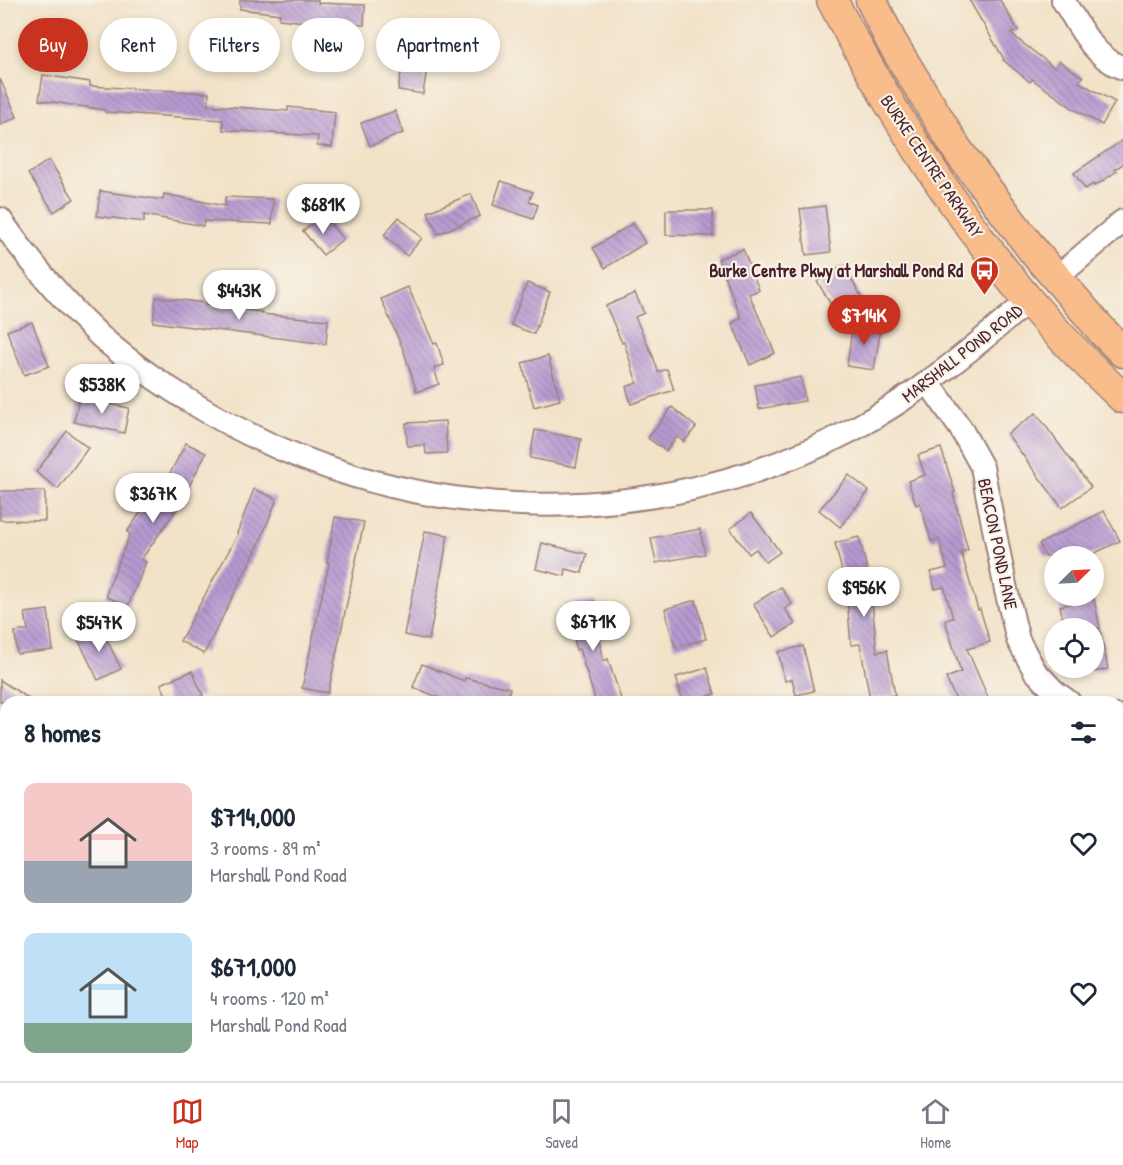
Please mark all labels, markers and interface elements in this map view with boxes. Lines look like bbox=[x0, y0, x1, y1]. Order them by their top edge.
chip: Buy bbox=[18, 18, 88, 72]
chip: Rent bbox=[100, 18, 177, 72]
chip: Filters bbox=[189, 18, 280, 72]
chip: New bbox=[292, 18, 364, 72]
chip: Apartment bbox=[376, 18, 500, 72]
street label: BURKE CENTRE PARKWAY bbox=[875, 90, 989, 243]
pin: $681K bbox=[281, 184, 365, 235]
text: $681K bbox=[301, 190, 345, 217]
bus stop icon: Burke Centre Pkwy at Marshall Pond Rd bbox=[968, 254, 1000, 296]
place label: Burke Centre Pkwy at Marshall Pond Rd bbox=[709, 258, 963, 284]
pin: $443K bbox=[197, 270, 281, 321]
text: $443K bbox=[217, 276, 261, 303]
pin: $714K bbox=[822, 295, 906, 346]
street label: MARSHALL POND ROAD bbox=[896, 298, 1028, 408]
text: $714K bbox=[841, 301, 887, 328]
pin: $538K bbox=[60, 364, 144, 415]
text: $538K bbox=[79, 370, 125, 397]
pin: $367K bbox=[111, 473, 195, 524]
street label: BEACON POND LANE bbox=[972, 476, 1024, 612]
text: $367K bbox=[129, 479, 177, 506]
north arrow bbox=[1044, 546, 1104, 606]
map controls bbox=[1044, 546, 1104, 678]
pin: $956K bbox=[822, 567, 906, 618]
text: $956K bbox=[842, 573, 886, 600]
pin: $671K bbox=[551, 601, 635, 652]
pin: $547K bbox=[57, 602, 141, 653]
text: $671K bbox=[570, 607, 616, 634]
text: $547K bbox=[76, 608, 122, 635]
button: locate bbox=[1044, 618, 1104, 678]
text: 8 homes bbox=[24, 715, 101, 750]
icon: filters bbox=[1067, 716, 1100, 749]
text: $714,000 bbox=[210, 799, 295, 834]
icon: home bbox=[72, 807, 144, 879]
icon: heart bbox=[1067, 827, 1100, 860]
text: 3 rooms · 89 m² bbox=[210, 834, 321, 861]
text: Marshall Pond Road bbox=[210, 861, 347, 888]
text: $671,000 bbox=[210, 949, 296, 984]
icon: home bbox=[72, 957, 144, 1029]
icon: heart bbox=[1067, 977, 1100, 1010]
text: 4 rooms · 120 m² bbox=[210, 984, 329, 1011]
text: Marshall Pond Road bbox=[210, 1011, 347, 1038]
tab: Map bbox=[171, 1095, 204, 1153]
tab: Saved bbox=[545, 1095, 578, 1153]
tab: Home bbox=[919, 1095, 952, 1153]

